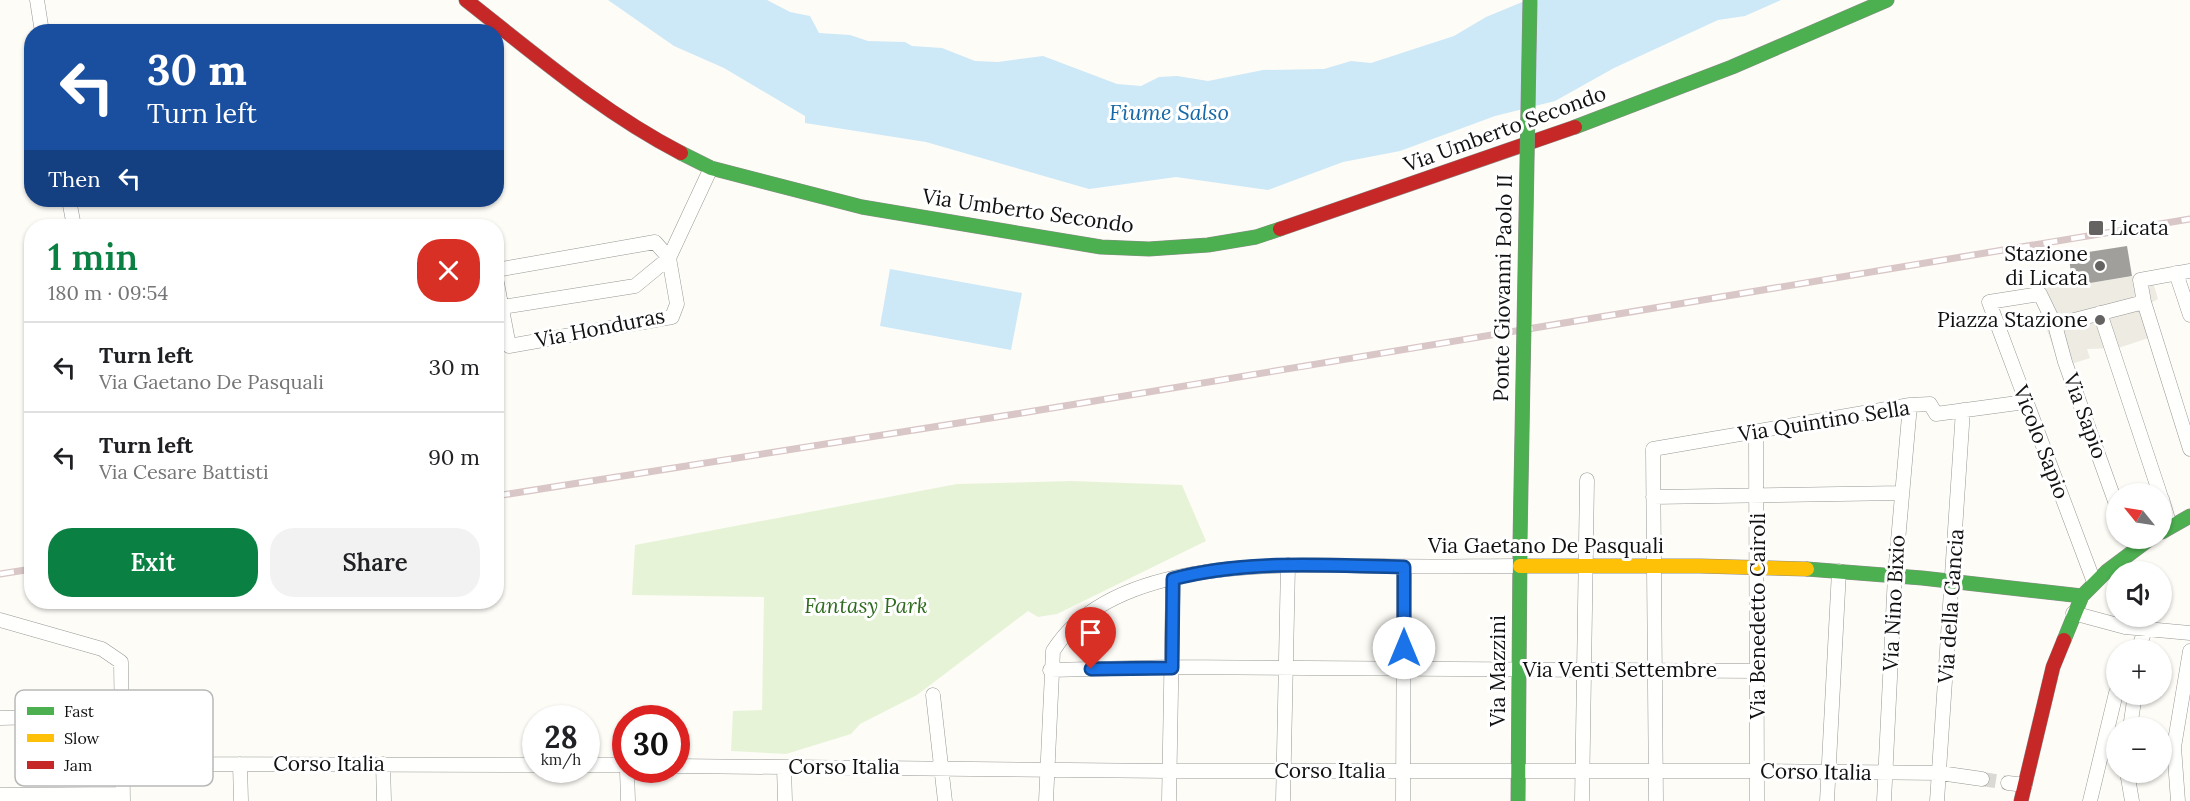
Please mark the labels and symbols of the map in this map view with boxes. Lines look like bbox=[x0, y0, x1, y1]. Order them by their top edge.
street label: Via Umberto Secondo bbox=[1399, 79, 1610, 178]
water label: Fiume Salso bbox=[1109, 98, 1229, 126]
street label: Ponte Giovanni Paolo II bbox=[1487, 174, 1518, 402]
street label: Via Umberto Secondo bbox=[920, 182, 1135, 239]
place label: Licata bbox=[2110, 214, 2169, 241]
marker: Licata bbox=[2087, 219, 2105, 237]
place label: Stazione di Licata bbox=[2004, 240, 2088, 291]
marker: Stazione di Licata bbox=[2093, 259, 2107, 273]
street label: Via Honduras bbox=[532, 302, 667, 353]
place label: Piazza Stazione bbox=[1937, 306, 2088, 333]
marker: Piazza Stazione bbox=[2093, 313, 2107, 327]
street label: Via Sapio bbox=[2057, 368, 2113, 462]
street label: Vicolo Sapio bbox=[2007, 380, 2076, 503]
street label: Via Quintino Sella bbox=[1735, 394, 1912, 448]
north arrow bbox=[2106, 483, 2172, 549]
street label: Via Benedetto Cairoli bbox=[1744, 513, 1771, 720]
street label: Via della Gancia bbox=[1932, 528, 1969, 685]
street label: Via Gaetano De Pasquali bbox=[1427, 532, 1664, 559]
street label: Via Nino Bixio bbox=[1876, 534, 1911, 673]
park label: Fantasy Park bbox=[804, 592, 928, 619]
pin bbox=[1065, 607, 1116, 669]
street label: Via Mazzini bbox=[1484, 615, 1511, 728]
position arrow bbox=[1372, 616, 1436, 680]
street label: Via Venti Settembre bbox=[1522, 656, 1717, 683]
legend bbox=[15, 690, 213, 786]
text: Fast bbox=[64, 701, 95, 721]
speed limit sign: 30 bbox=[612, 705, 690, 783]
text: Slow bbox=[64, 728, 100, 748]
street label: Corso Italia bbox=[273, 750, 385, 777]
street label: Corso Italia bbox=[788, 753, 900, 780]
text: Jam bbox=[63, 755, 92, 775]
street label: Corso Italia bbox=[1274, 757, 1386, 784]
street label: Corso Italia bbox=[1760, 757, 1872, 786]

